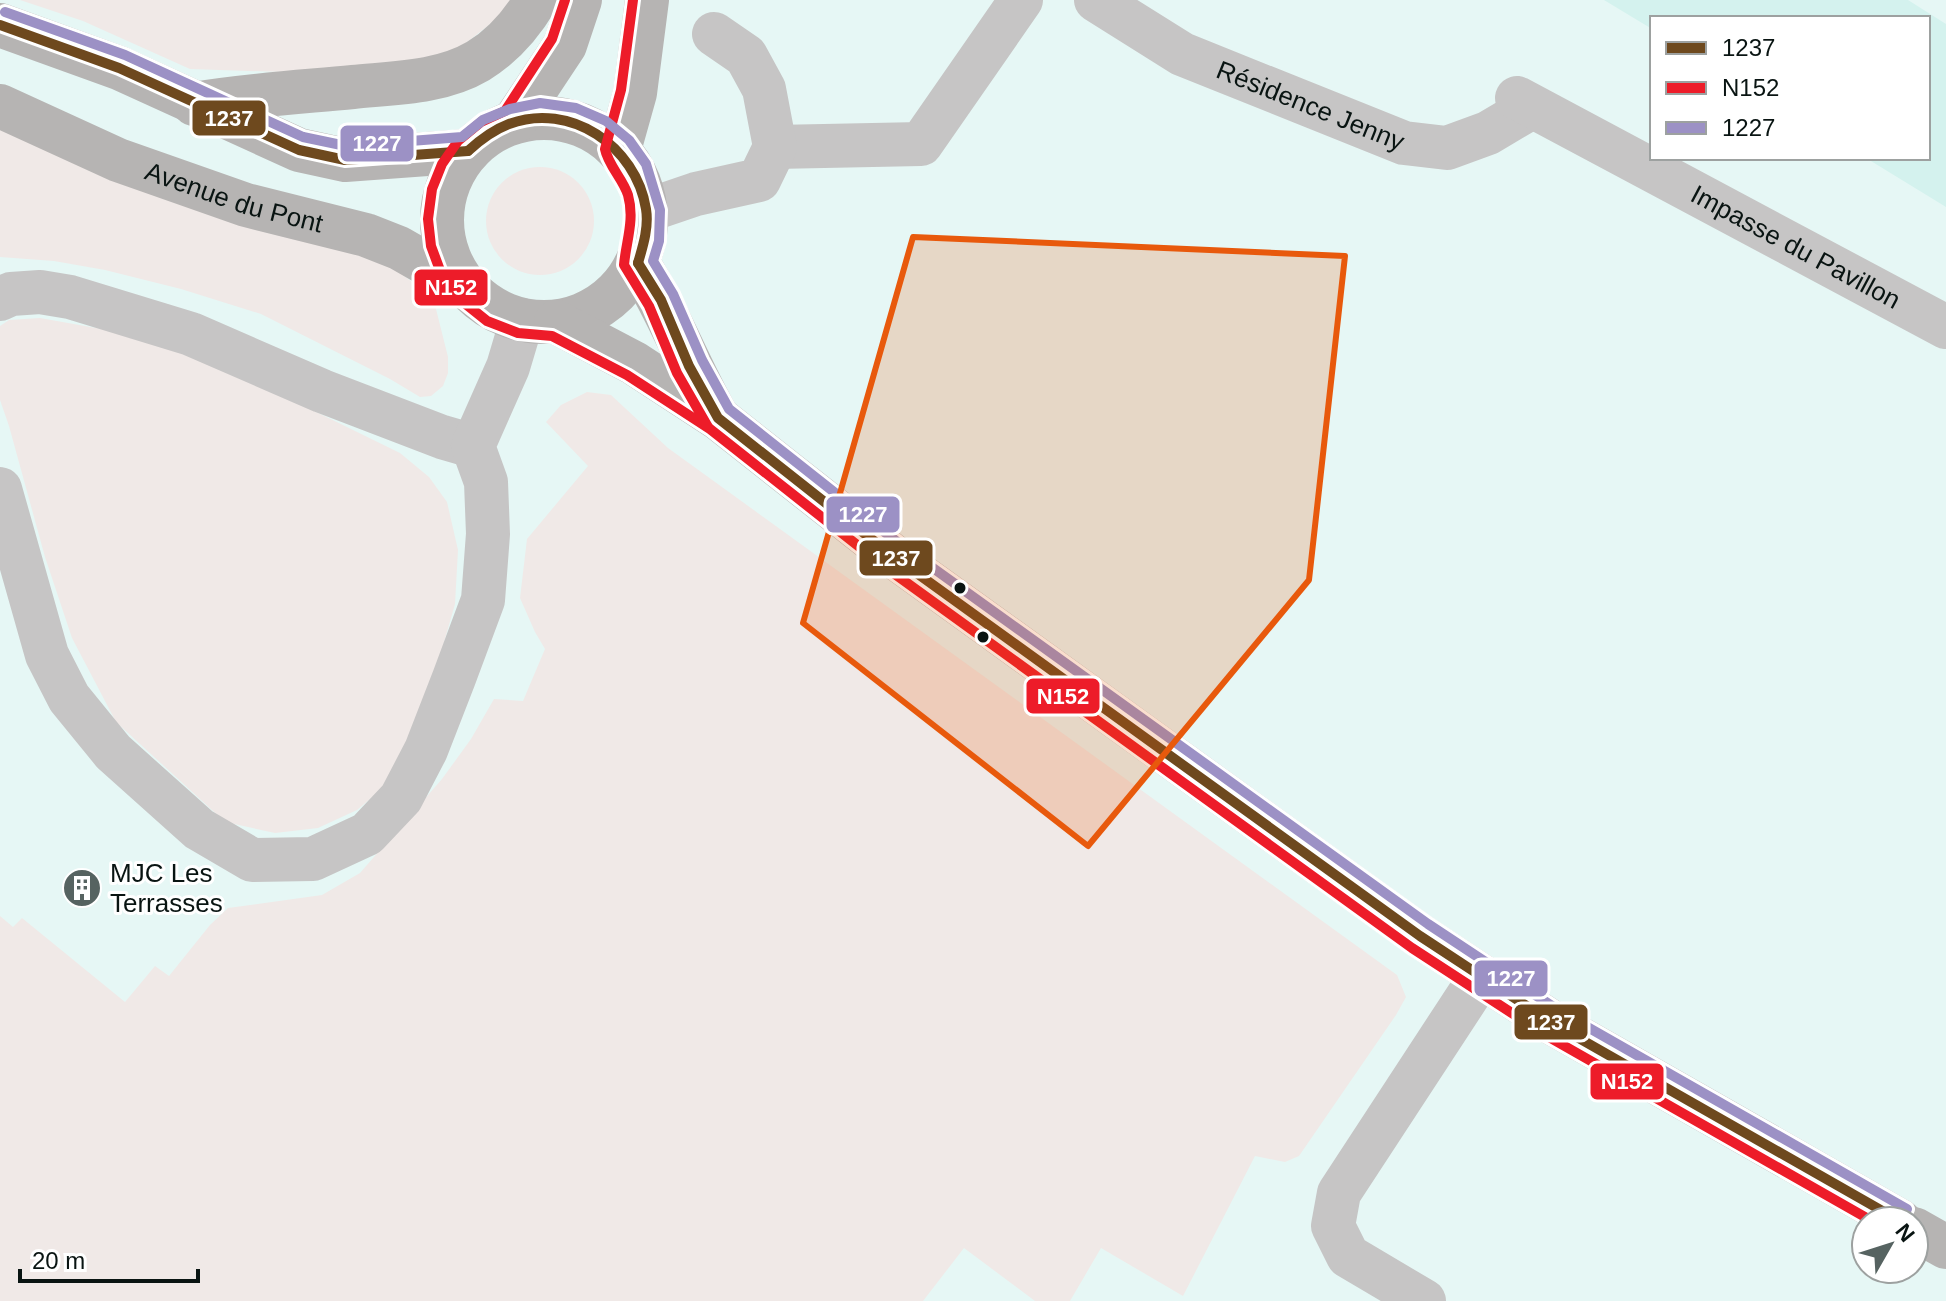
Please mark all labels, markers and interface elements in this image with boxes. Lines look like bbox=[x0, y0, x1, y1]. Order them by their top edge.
legend bbox=[1650, 16, 1930, 160]
text: 1237 bbox=[1722, 34, 1775, 61]
street label: Résidence Jenny bbox=[1212, 54, 1409, 157]
text: N152 bbox=[1722, 74, 1779, 101]
line badge: 1237 bbox=[191, 99, 267, 137]
text: 1237 bbox=[205, 106, 253, 131]
text: 1227 bbox=[1722, 114, 1775, 141]
line badge: 1227 bbox=[339, 124, 415, 163]
text: 1227 bbox=[353, 131, 401, 156]
street label: Avenue du Pont bbox=[141, 156, 327, 239]
street label: Impasse du Pavillon bbox=[1686, 179, 1906, 315]
line badge: N152 bbox=[413, 268, 489, 307]
text: N152 bbox=[425, 275, 477, 300]
line badge: 1227 bbox=[825, 495, 901, 534]
text: 1227 bbox=[839, 502, 887, 527]
line badge: 1237 bbox=[858, 539, 934, 577]
text: 1237 bbox=[872, 546, 920, 571]
unlabelled marker bbox=[952, 580, 968, 596]
unlabelled marker bbox=[975, 629, 991, 645]
line badge: N152 bbox=[1025, 677, 1101, 715]
text: N152 bbox=[1037, 684, 1089, 709]
place label: MJC Les Terrasses bbox=[110, 858, 223, 918]
building icon: MJC Les Terrasses bbox=[61, 867, 103, 909]
line badge: 1227 bbox=[1473, 959, 1549, 998]
text: 1227 bbox=[1487, 966, 1535, 991]
line badge: 1237 bbox=[1513, 1003, 1589, 1041]
text: 1237 bbox=[1527, 1010, 1575, 1035]
line badge: N152 bbox=[1589, 1062, 1665, 1101]
text: N152 bbox=[1601, 1069, 1653, 1094]
north arrow bbox=[1850, 1205, 1930, 1285]
text: N bbox=[1890, 1219, 1920, 1247]
scale bar bbox=[20, 1233, 198, 1283]
text: 20 m bbox=[32, 1247, 85, 1274]

